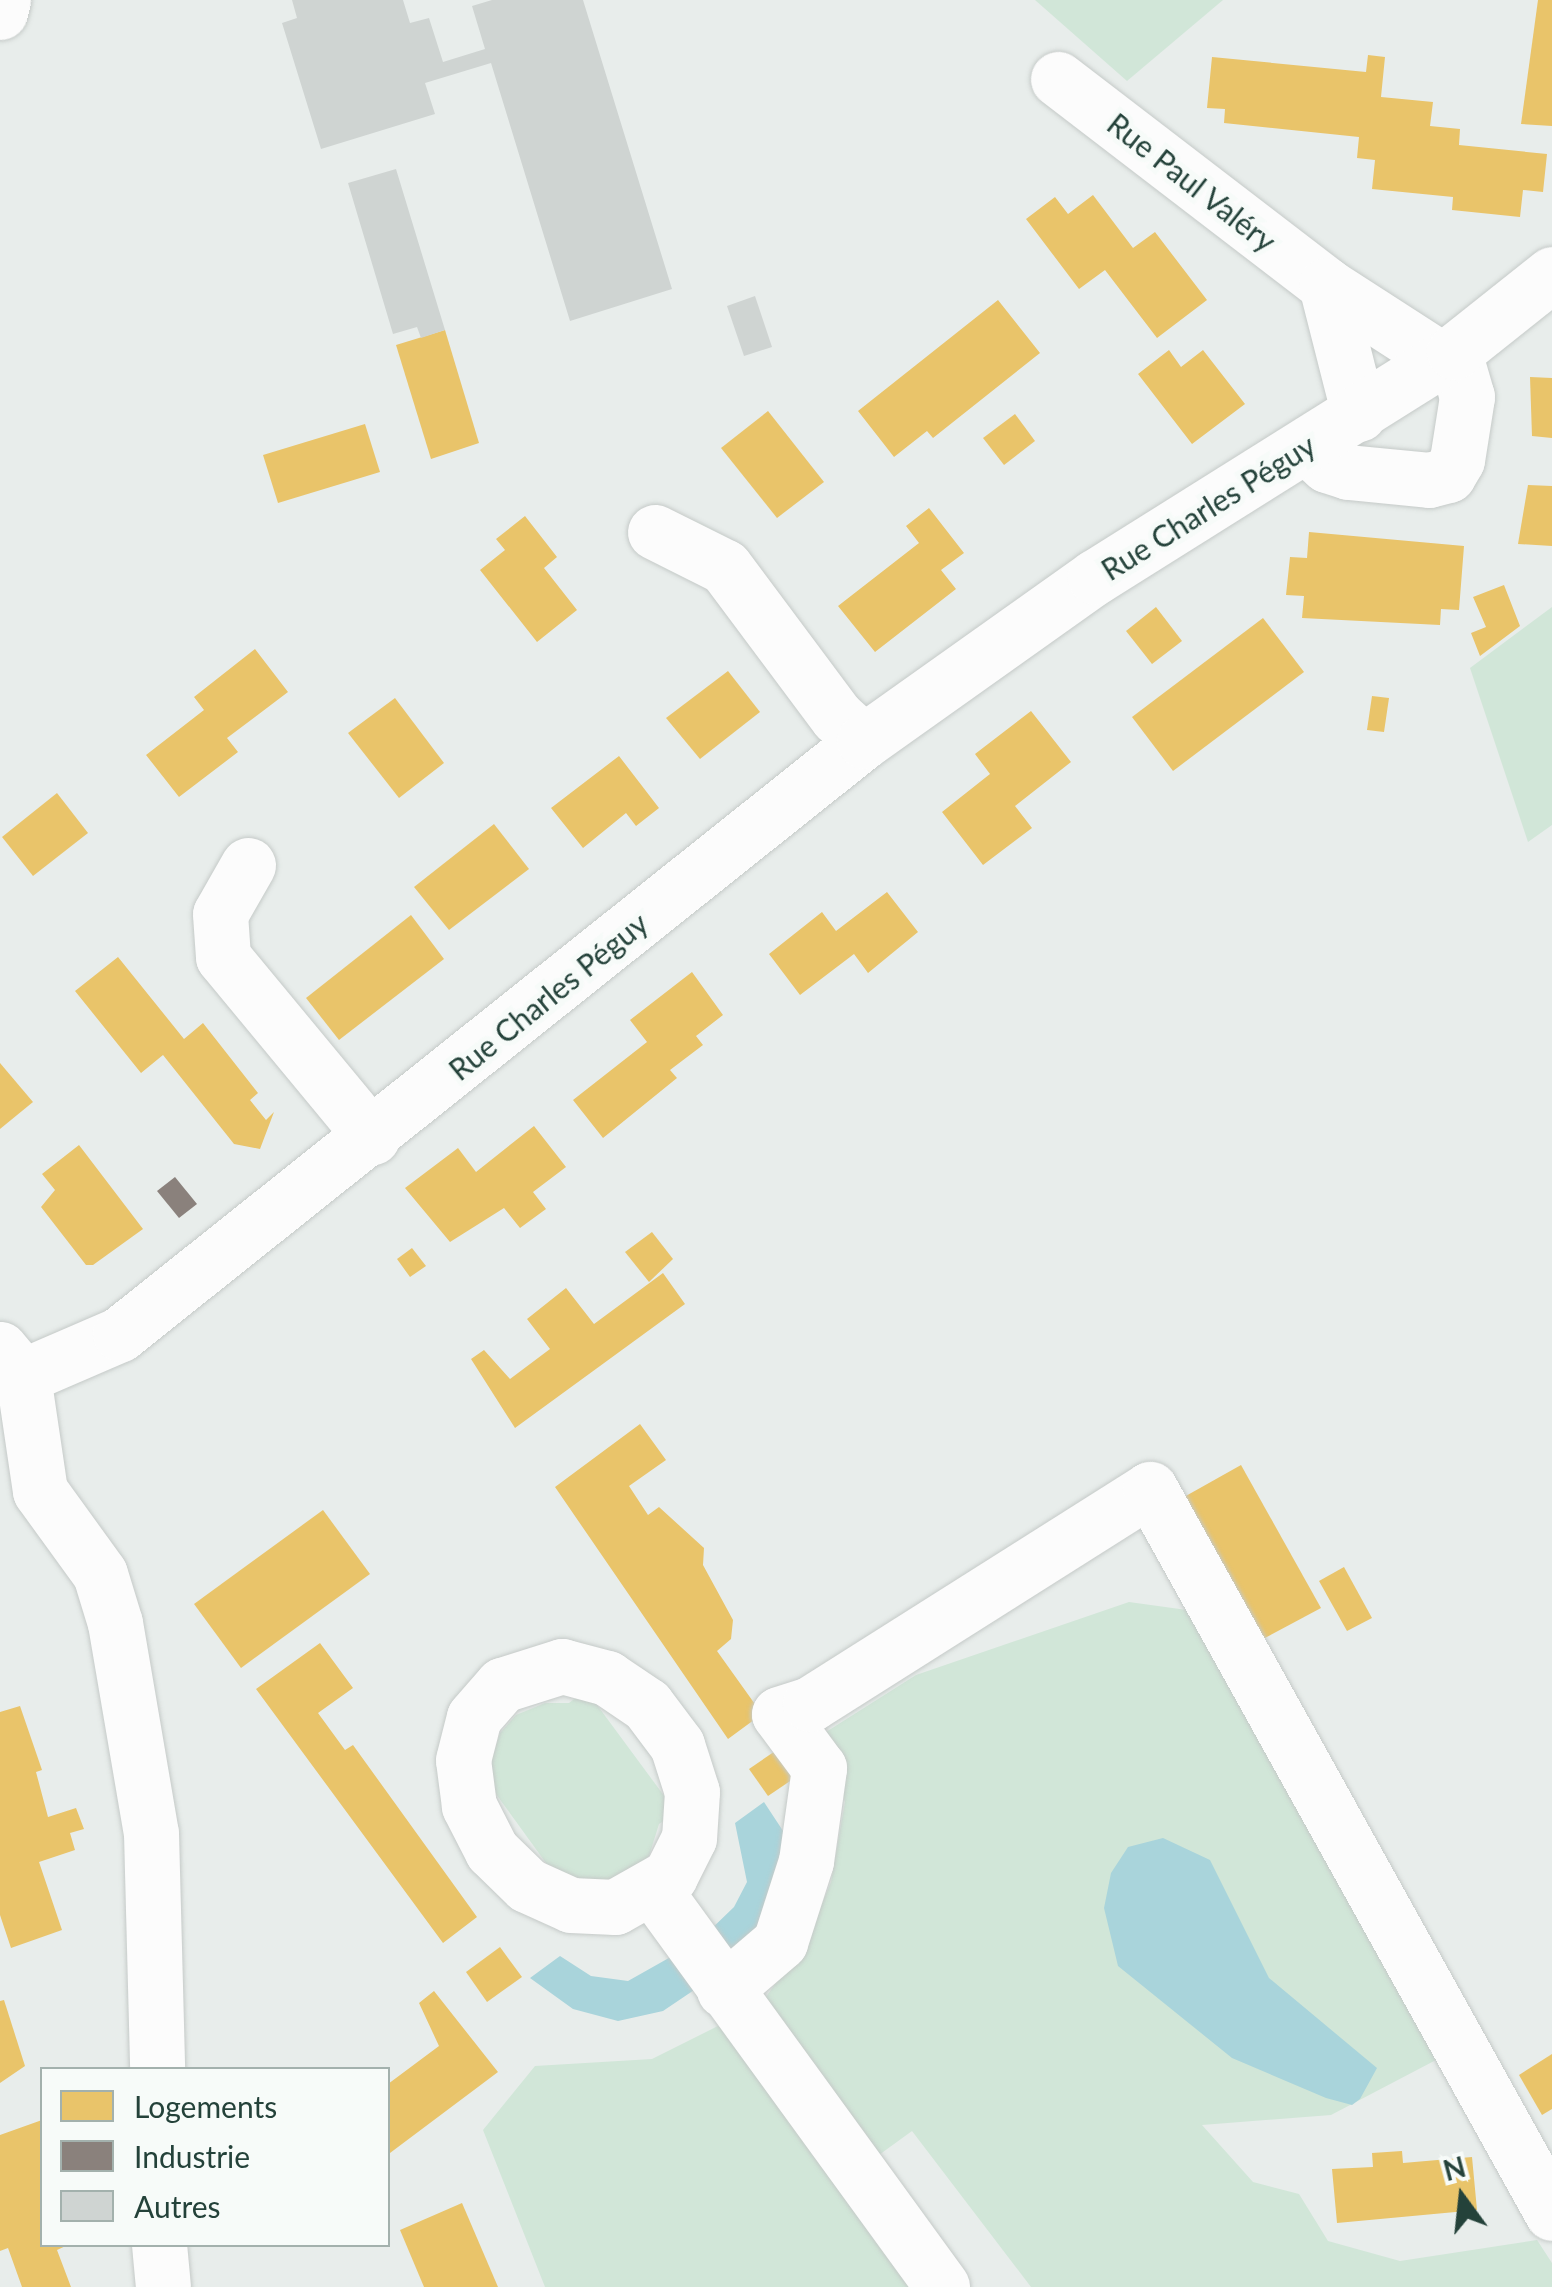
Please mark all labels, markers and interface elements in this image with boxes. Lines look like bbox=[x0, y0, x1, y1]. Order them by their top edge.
street label: Rue Paul Valéry bbox=[1100, 105, 1284, 259]
street label: Rue Charles Péguy bbox=[1094, 427, 1322, 587]
street label: Rue Charles Péguy bbox=[441, 905, 655, 1087]
legend bbox=[40, 2067, 390, 2247]
text: Logements bbox=[134, 2088, 277, 2124]
text: Industrie bbox=[134, 2138, 250, 2174]
north arrow bbox=[1412, 2147, 1512, 2247]
text: N bbox=[1439, 2149, 1469, 2187]
text: Autres bbox=[134, 2188, 221, 2224]

